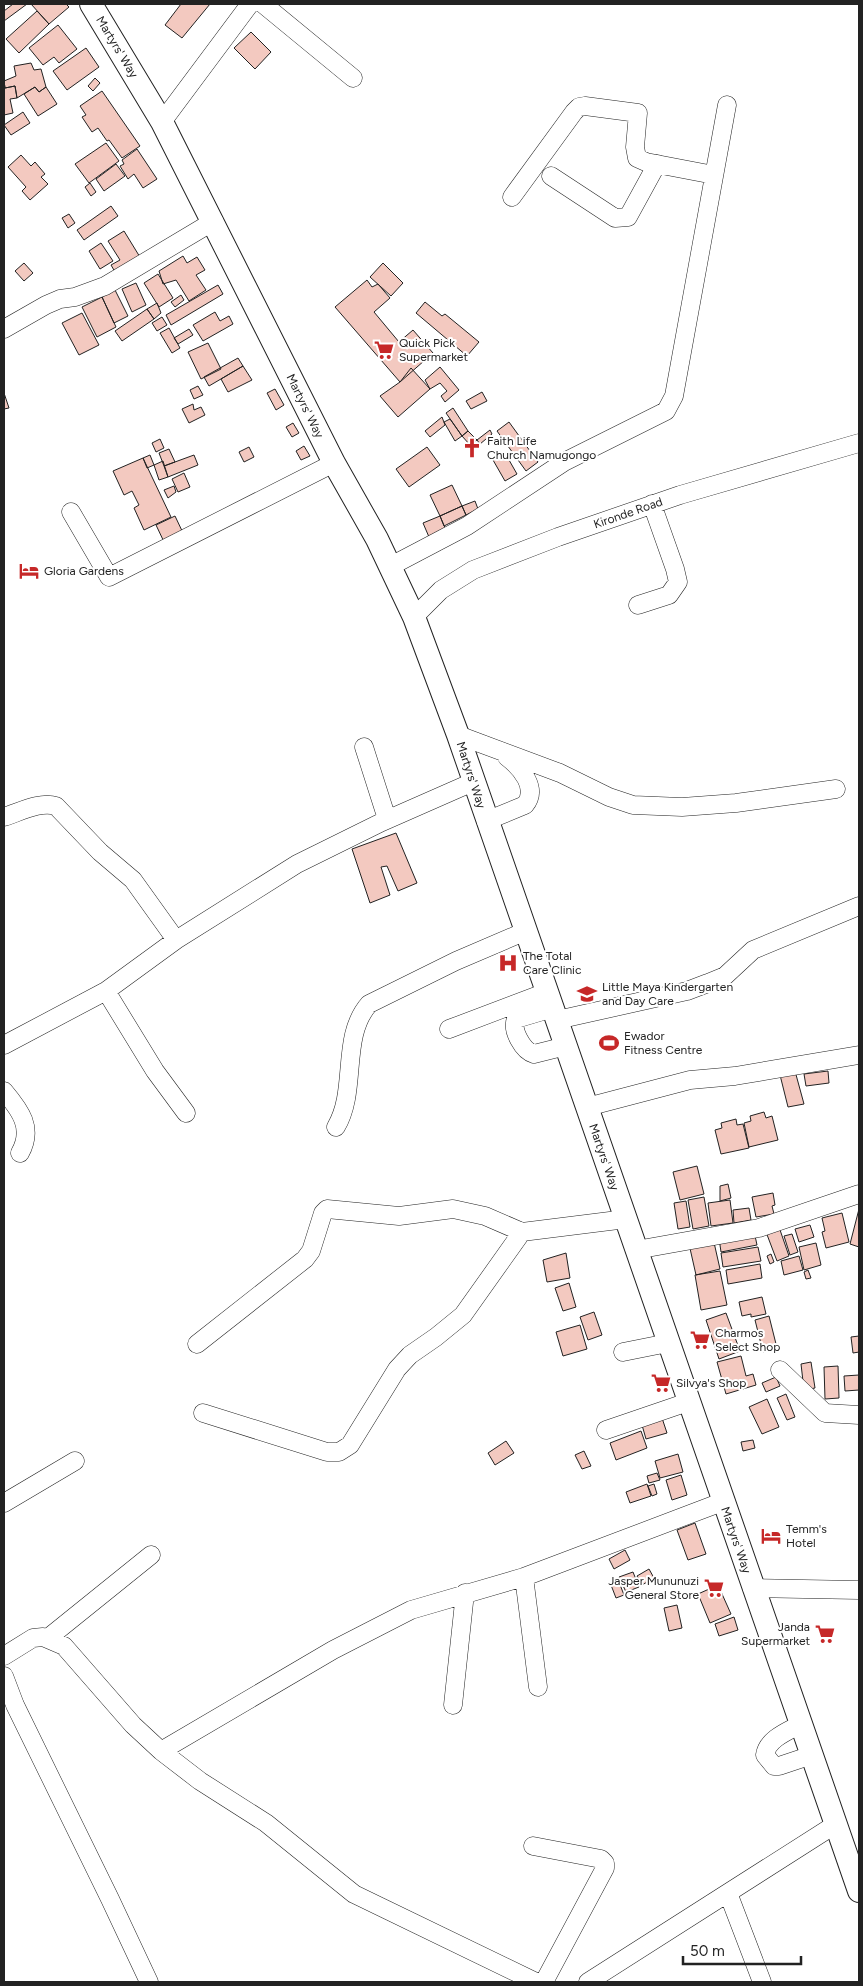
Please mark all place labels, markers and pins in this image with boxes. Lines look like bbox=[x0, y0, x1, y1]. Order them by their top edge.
place label: Quick Pick Supermarket bbox=[399, 336, 468, 364]
supermarket icon: Quick Pick Supermarket bbox=[373, 339, 395, 361]
place label: Faith Life Church Namugongo bbox=[487, 434, 596, 462]
church icon: Faith Life Church Namugongo bbox=[461, 437, 483, 459]
hotel icon: Gloria Gardens bbox=[18, 560, 40, 582]
place label: Gloria Gardens bbox=[44, 564, 124, 578]
place label: The Total Care Clinic bbox=[523, 949, 582, 977]
hospital icon: The Total Care Clinic bbox=[497, 952, 519, 974]
place label: Little Maya Kindergarten and Day Care bbox=[602, 980, 733, 1008]
school or university icon: Little Maya Kindergarten and Day Care bbox=[576, 983, 598, 1005]
place label: Ewador Fitness Centre bbox=[624, 1029, 703, 1057]
sports icon: Ewador Fitness Centre bbox=[598, 1032, 620, 1054]
place label: Charmos Select Shop bbox=[715, 1326, 780, 1354]
supermarket icon: Charmos Select Shop bbox=[689, 1329, 711, 1351]
supermarket icon: Silvya's Shop bbox=[650, 1372, 672, 1394]
place label: Silvya's Shop bbox=[676, 1376, 746, 1390]
place label: Temm's Hotel bbox=[786, 1522, 827, 1550]
hotel icon: Temm's Hotel bbox=[760, 1525, 782, 1547]
place label: Jasper Mununuzi General Store bbox=[608, 1574, 699, 1602]
supermarket icon: Jasper Mununuzi General Store bbox=[703, 1577, 725, 1599]
place label: Janda Supermarket bbox=[741, 1620, 810, 1648]
supermarket icon: Janda Supermarket bbox=[814, 1623, 836, 1645]

